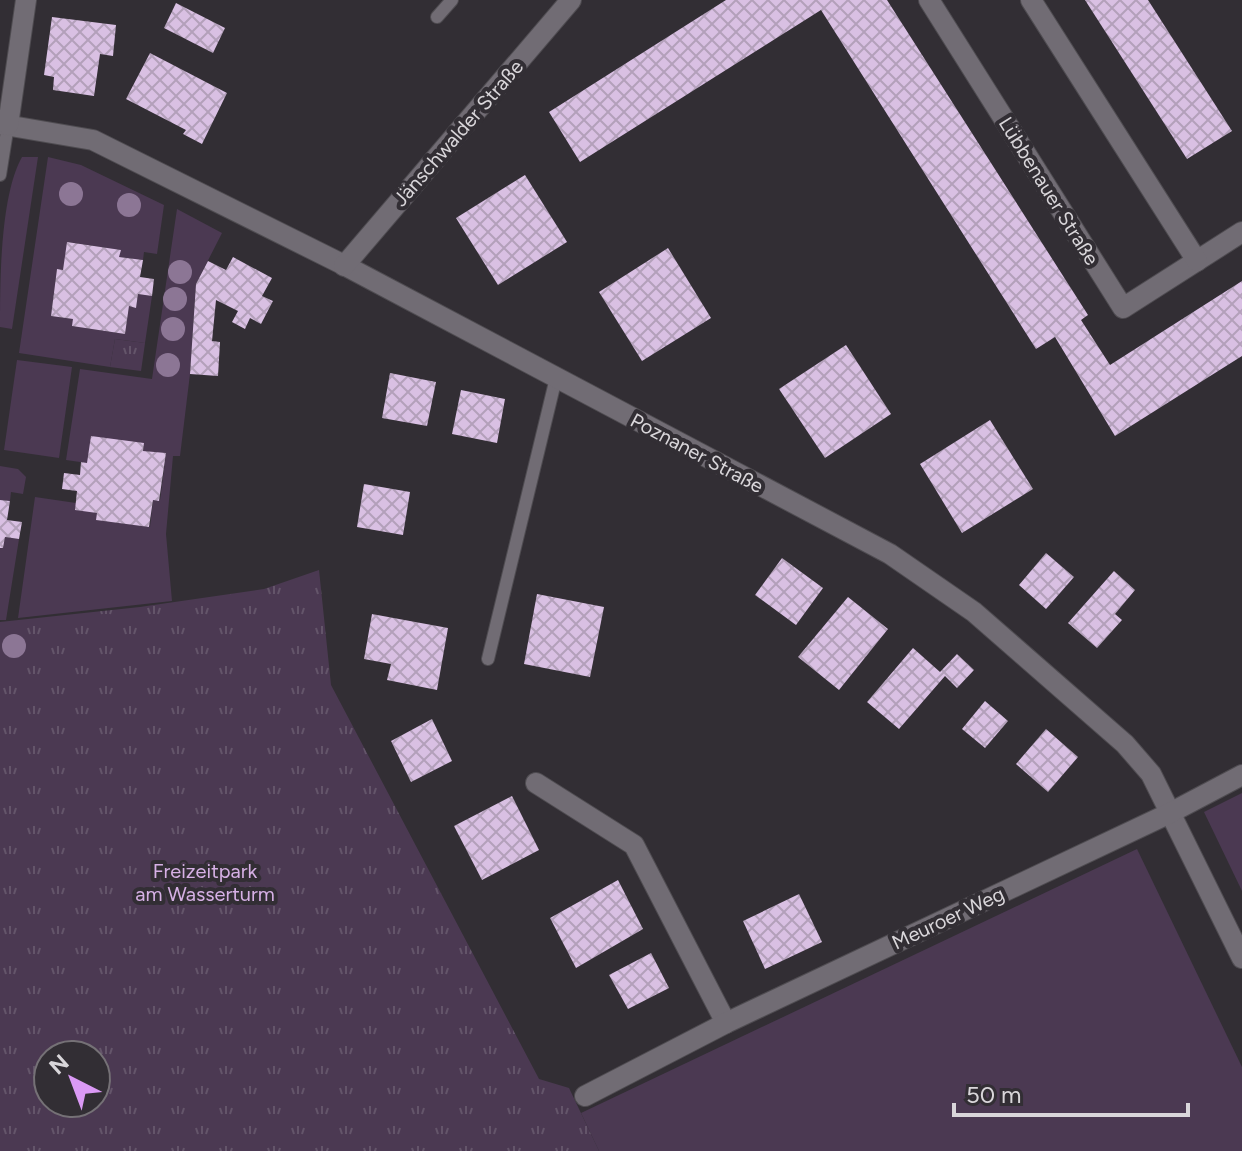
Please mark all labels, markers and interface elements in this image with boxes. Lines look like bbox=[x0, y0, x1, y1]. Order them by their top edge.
street label: Jänschwalder Straße bbox=[388, 55, 528, 211]
street label: Lübbenauer Straße bbox=[994, 113, 1104, 270]
street label: Poznaner Straße bbox=[626, 408, 768, 498]
park label: Freizeitpark am Wasserturm bbox=[135, 859, 275, 906]
street label: Meuroer Weg bbox=[888, 882, 1008, 954]
north arrow bbox=[32, 1039, 112, 1119]
text: N bbox=[44, 1049, 74, 1080]
scale bar bbox=[954, 1067, 1188, 1117]
text: 50 m bbox=[966, 1080, 1022, 1109]

